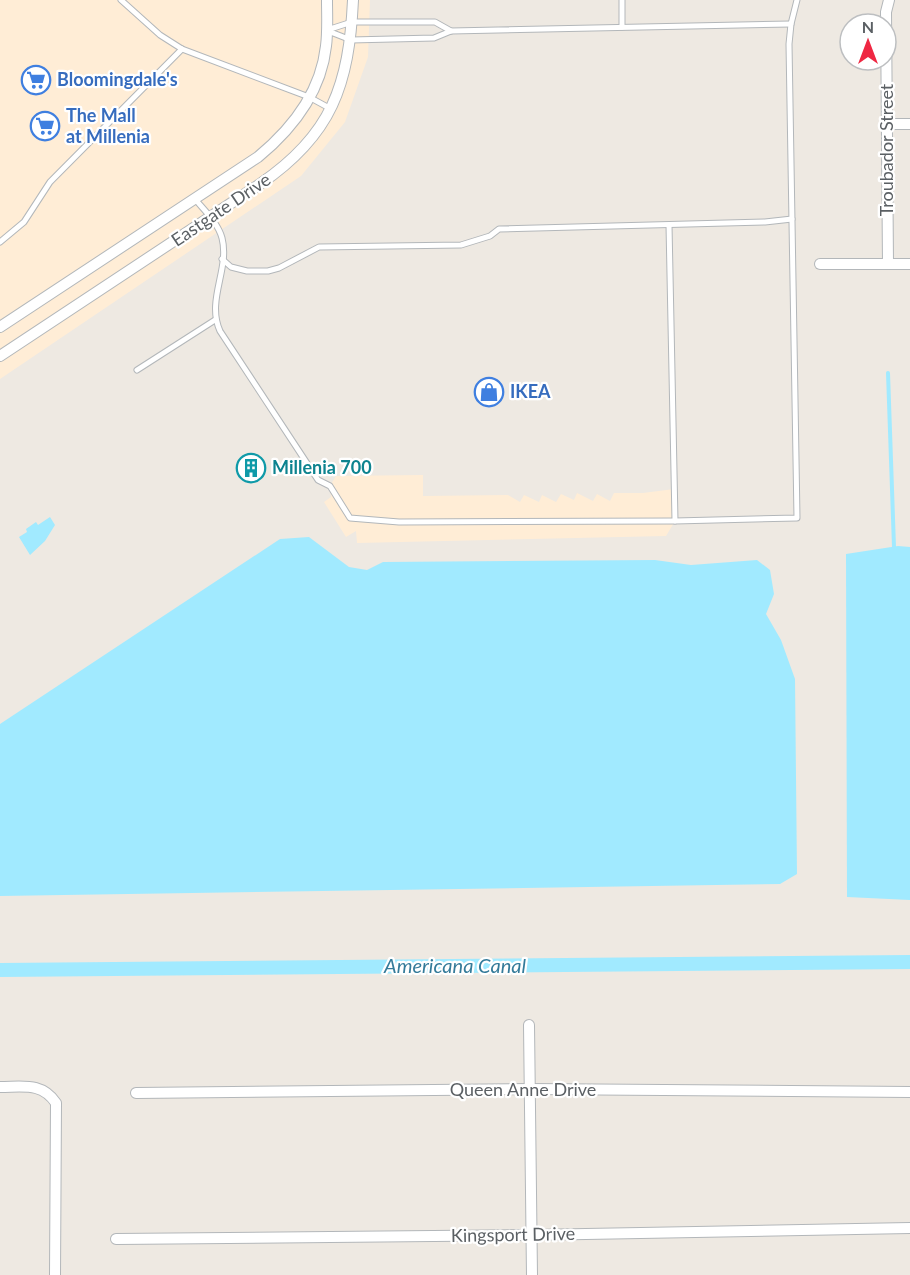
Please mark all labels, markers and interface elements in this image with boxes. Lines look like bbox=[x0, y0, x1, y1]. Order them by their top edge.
north arrow bbox=[838, 12, 898, 72]
text: N bbox=[862, 17, 874, 36]
supermarket icon: Bloomingdale's bbox=[20, 64, 52, 96]
place label: Bloomingdale's bbox=[57, 68, 178, 90]
street label: Troubador Street bbox=[875, 83, 897, 216]
place label: The Mall at Millenia bbox=[66, 104, 150, 147]
supermarket icon: The Mall at Millenia bbox=[29, 110, 61, 142]
street label: Eastgate Drive bbox=[167, 168, 274, 250]
shop icon: IKEA bbox=[473, 376, 505, 408]
place label: IKEA bbox=[510, 380, 551, 402]
building icon: Millenia 700 bbox=[235, 452, 267, 484]
place label: Millenia 700 bbox=[272, 456, 372, 478]
water label: Americana Canal bbox=[383, 953, 526, 977]
street label: Queen Anne Drive bbox=[450, 1078, 596, 1100]
street label: Kingsport Drive bbox=[451, 1222, 575, 1246]

